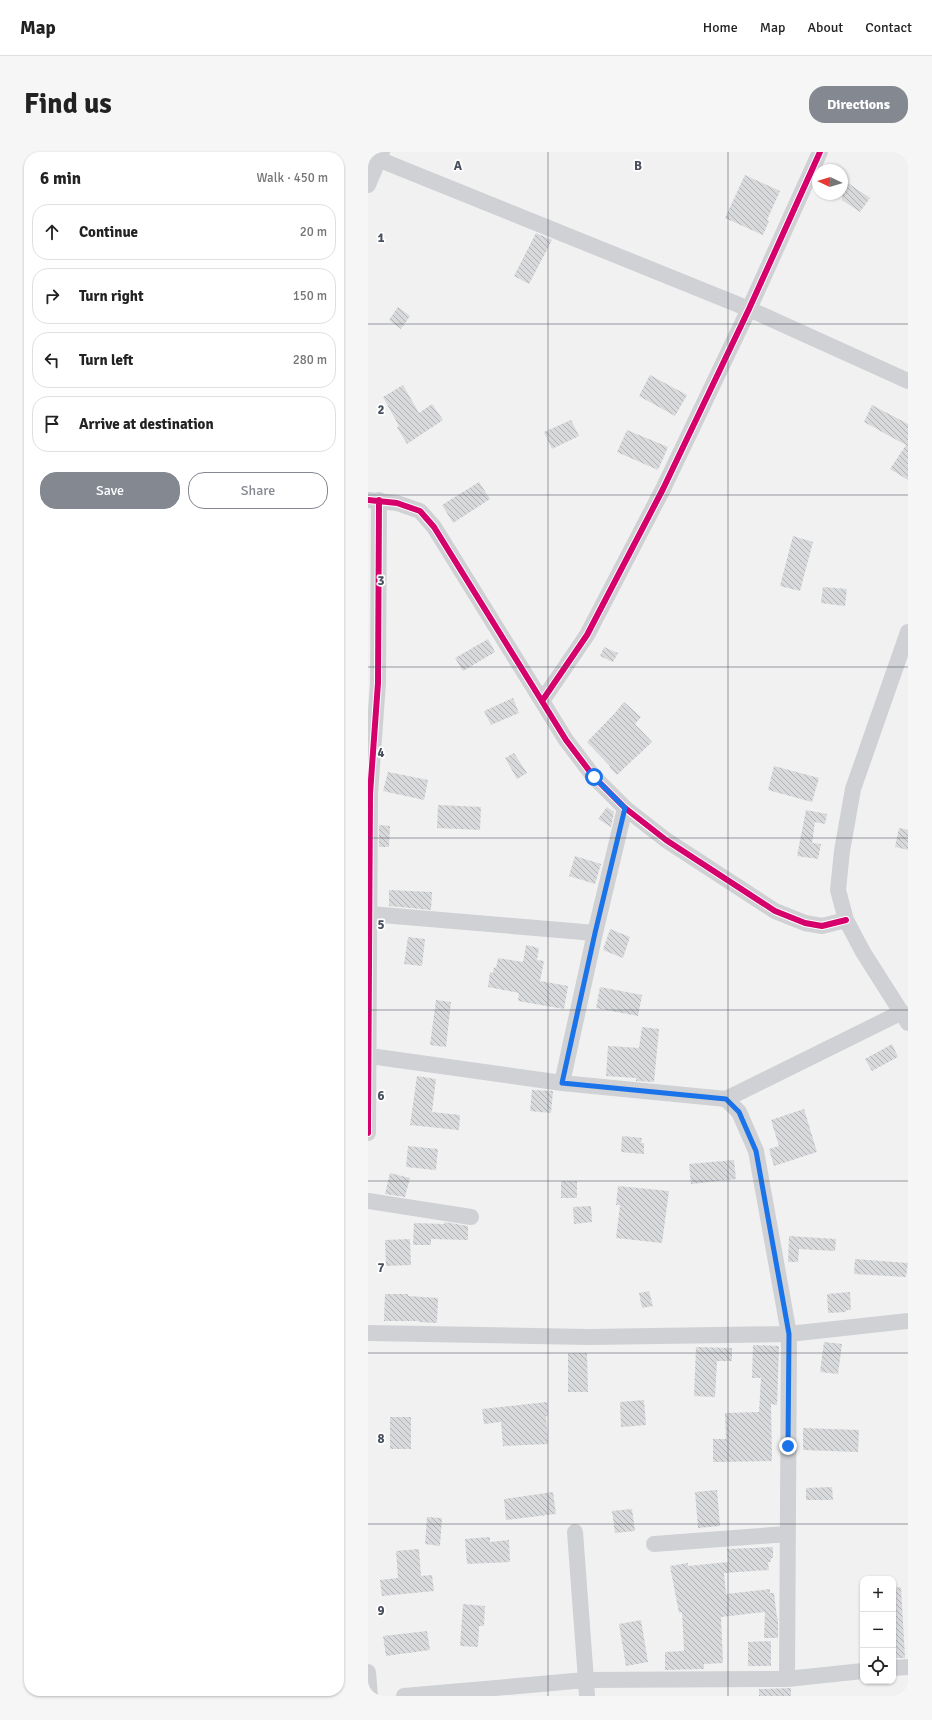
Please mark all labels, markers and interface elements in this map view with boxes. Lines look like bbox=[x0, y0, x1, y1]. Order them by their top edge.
text: Map bbox=[20, 16, 56, 40]
text: Home bbox=[703, 19, 738, 36]
text: Map bbox=[760, 19, 785, 36]
text: About bbox=[807, 19, 843, 36]
text: Contact bbox=[865, 19, 912, 36]
button: Directions bbox=[809, 86, 908, 123]
text: Find us bbox=[24, 87, 112, 121]
text: A bbox=[454, 158, 463, 174]
text: B bbox=[634, 158, 642, 174]
north arrow bbox=[812, 164, 848, 200]
text: 6 min bbox=[40, 168, 81, 189]
text: Walk · 450 m bbox=[257, 170, 328, 186]
icon: ahead bbox=[41, 221, 63, 243]
text: Continue bbox=[79, 223, 138, 241]
text: 20 m bbox=[300, 224, 327, 240]
text: 1 bbox=[377, 230, 385, 246]
icon: right bbox=[41, 285, 63, 307]
text: Turn right bbox=[79, 287, 144, 305]
text: 150 m bbox=[293, 288, 327, 304]
icon: left bbox=[41, 349, 63, 371]
text: Turn left bbox=[79, 351, 133, 369]
text: 280 m bbox=[293, 352, 327, 368]
text: 2 bbox=[377, 402, 385, 418]
icon: arrive bbox=[41, 413, 63, 435]
text: Arrive at destination bbox=[79, 415, 214, 433]
button: Save bbox=[40, 472, 180, 509]
button: Share bbox=[188, 472, 328, 509]
text: 3 bbox=[377, 573, 385, 589]
text: 4 bbox=[377, 745, 385, 761]
route start bbox=[585, 768, 603, 786]
text: 5 bbox=[377, 917, 385, 933]
text: 6 bbox=[377, 1088, 385, 1104]
text: 7 bbox=[377, 1260, 385, 1276]
text: 8 bbox=[377, 1431, 385, 1447]
route end bbox=[779, 1437, 797, 1455]
map controls bbox=[860, 1576, 896, 1684]
button: + bbox=[860, 1576, 896, 1612]
text: 9 bbox=[377, 1603, 385, 1619]
button: − bbox=[860, 1612, 896, 1648]
button: locate bbox=[860, 1648, 896, 1684]

